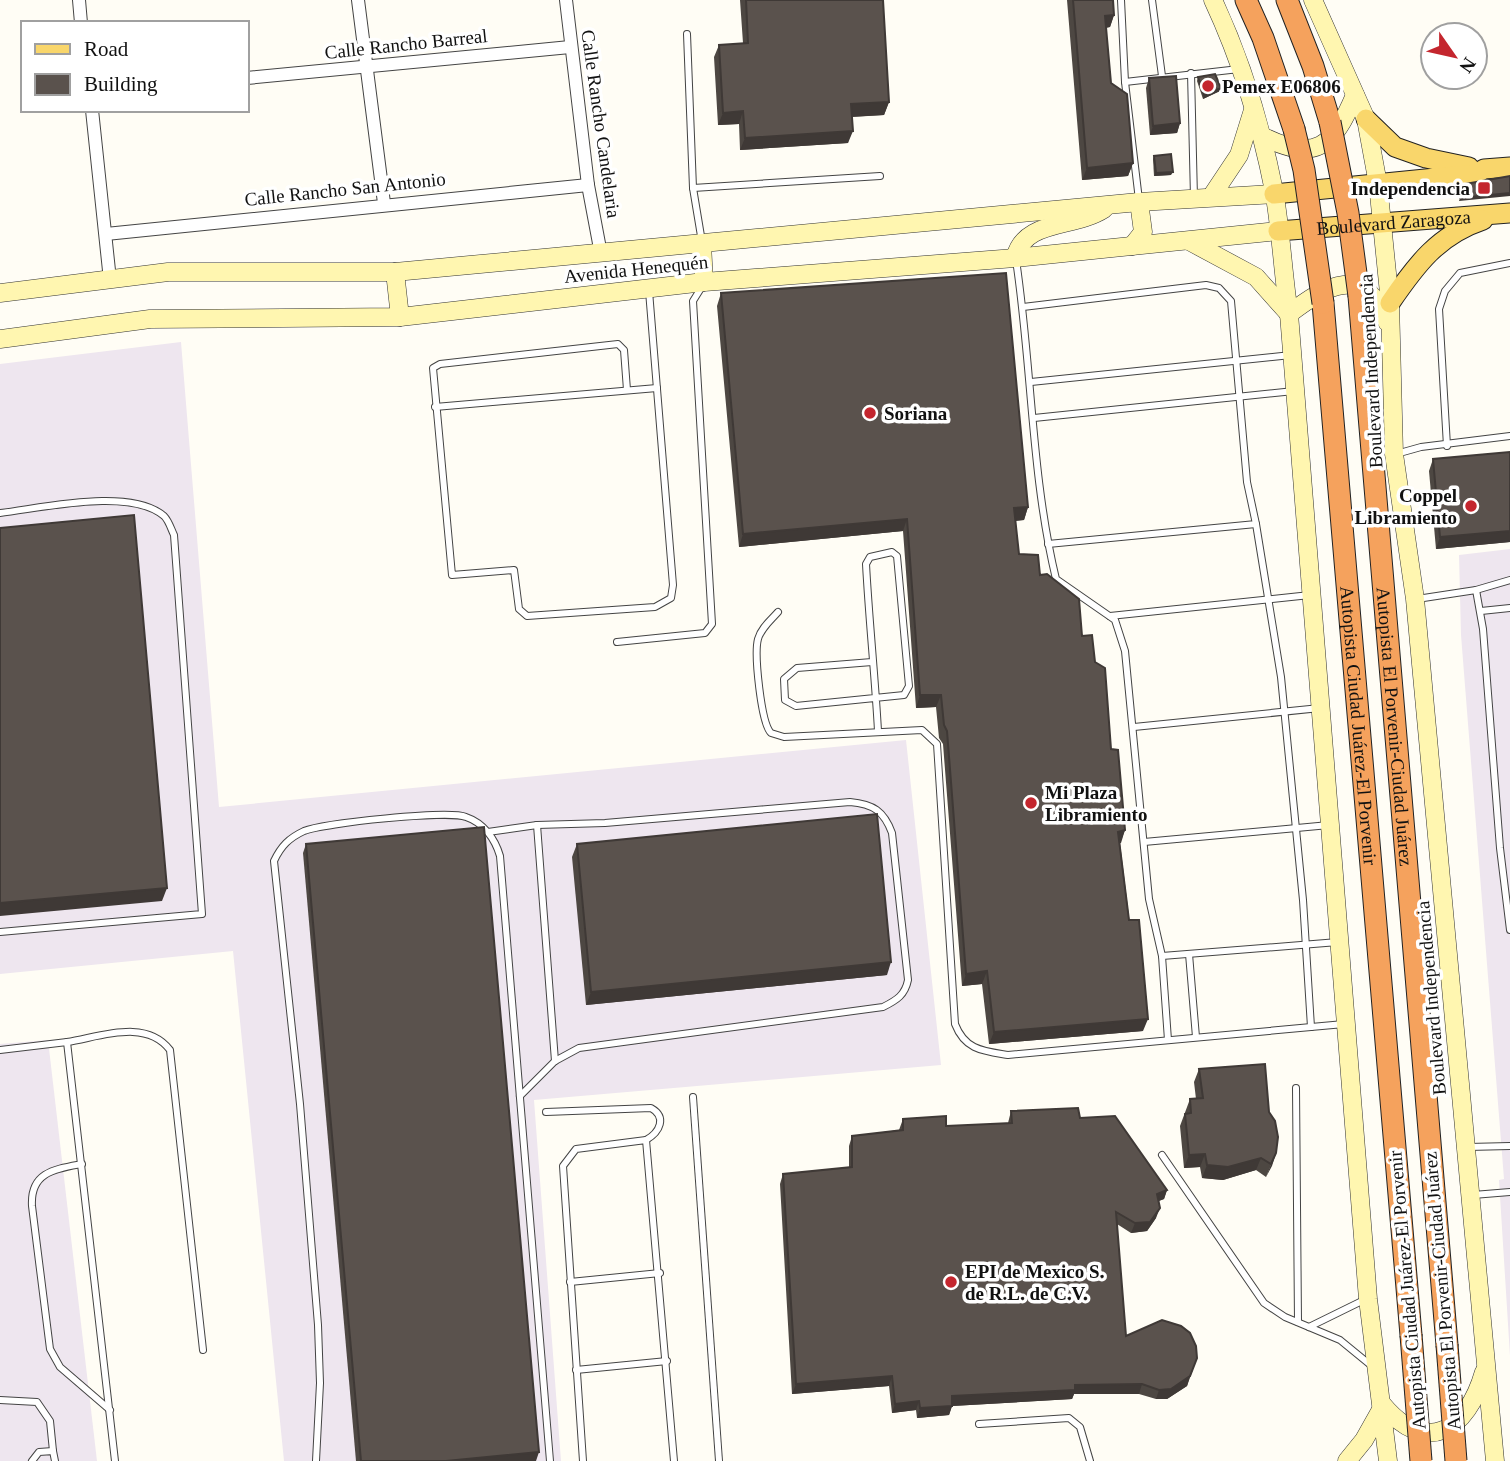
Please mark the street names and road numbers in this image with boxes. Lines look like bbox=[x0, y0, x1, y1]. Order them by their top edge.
street label: Calle Rancho Barreal bbox=[324, 25, 488, 63]
street label: Calle Rancho Candelaria bbox=[577, 28, 625, 220]
street label: Calle Rancho San Antonio bbox=[243, 168, 447, 210]
street label: Boulevard Zaragoza bbox=[1316, 206, 1472, 238]
street label: Avenida Henequén bbox=[563, 251, 710, 287]
street label: Boulevard Independencia bbox=[1355, 273, 1387, 469]
street label: Autopista Ciudad Juárez-El Porvenir bbox=[1337, 585, 1381, 867]
street label: Autopista El Porvenir-Ciudad Juárez bbox=[1373, 586, 1417, 867]
street label: Boulevard Independencia bbox=[1412, 900, 1450, 1096]
street label: Autopista Ciudad Juárez-El Porvenir bbox=[1384, 1149, 1430, 1430]
street label: Autopista El Porvenir-Ciudad Juárez bbox=[1419, 1151, 1465, 1431]

